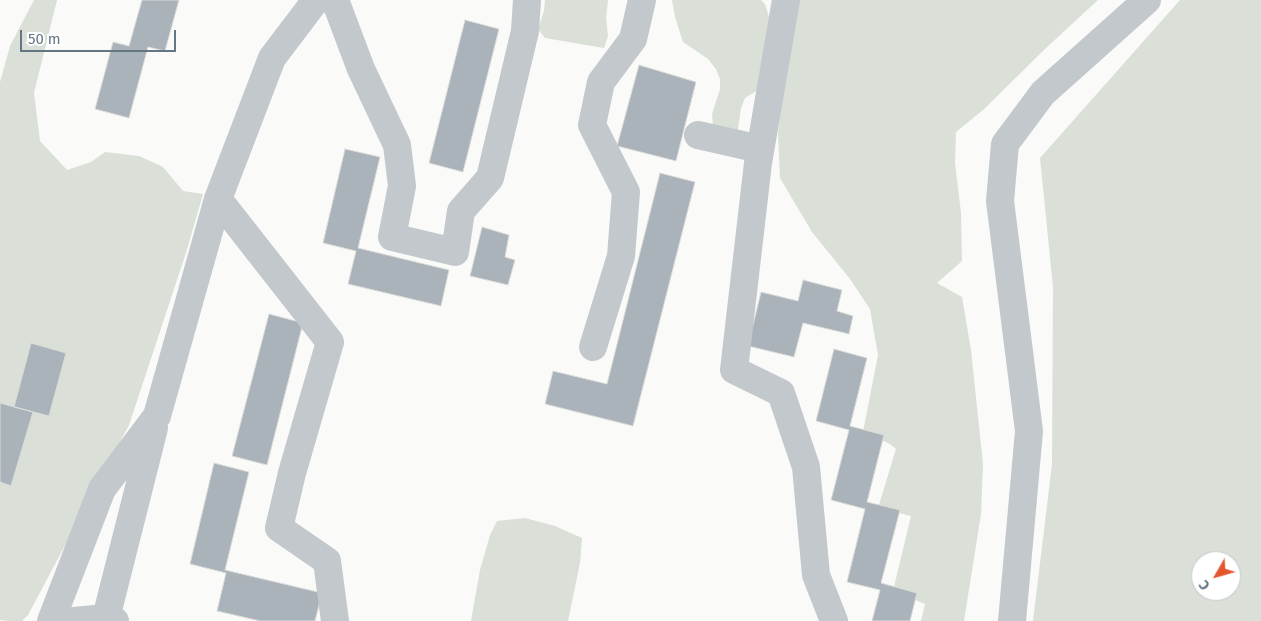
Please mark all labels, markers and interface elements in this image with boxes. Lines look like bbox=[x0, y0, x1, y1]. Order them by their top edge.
scale bar bbox=[22, 20, 179, 52]
text: 50 m bbox=[28, 30, 61, 48]
north arrow bbox=[1191, 551, 1241, 601]
text: С bbox=[1195, 577, 1214, 593]

